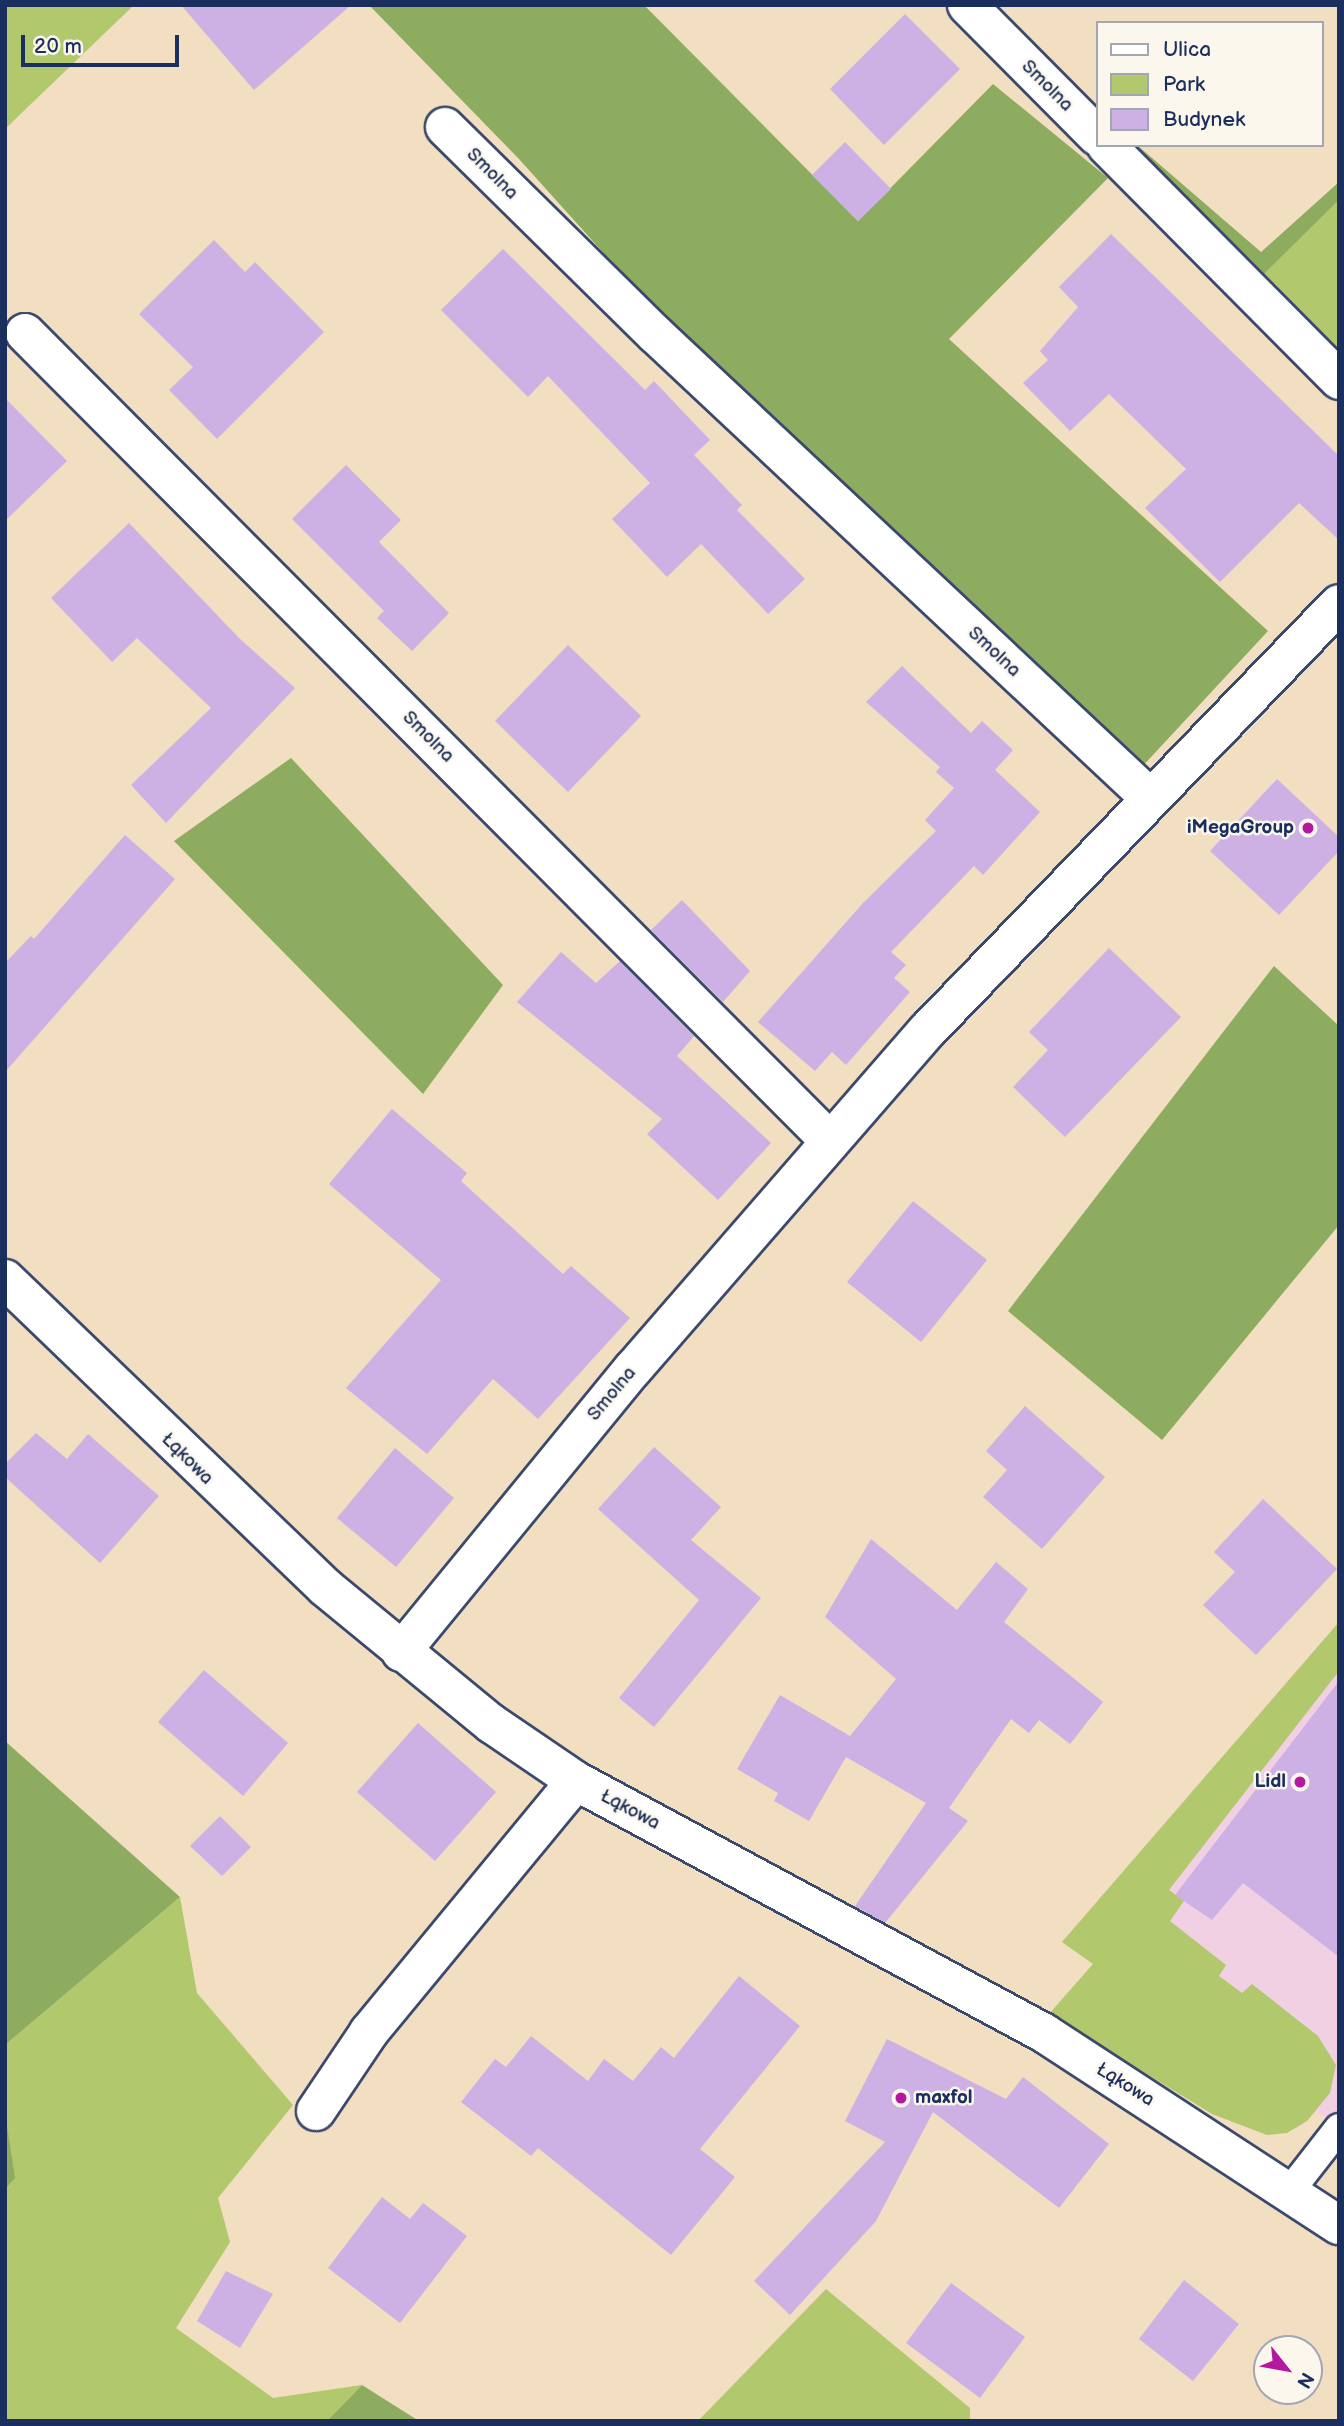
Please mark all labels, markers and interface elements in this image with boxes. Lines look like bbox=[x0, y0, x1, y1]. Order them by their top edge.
scale bar bbox=[24, 21, 182, 65]
legend bbox=[1096, 21, 1323, 147]
text: 20 m bbox=[34, 34, 82, 59]
text: Ulica bbox=[1163, 37, 1211, 62]
street label: Smolna bbox=[1016, 55, 1078, 117]
text: Park bbox=[1163, 72, 1205, 97]
text: Budynek bbox=[1163, 107, 1245, 132]
street label: Smolna bbox=[461, 143, 523, 205]
street label: Smolna bbox=[963, 622, 1025, 682]
street label: Smolna bbox=[397, 706, 459, 768]
place label: iMegaGroup bbox=[1187, 817, 1294, 839]
marker: iMegaGroup bbox=[1300, 820, 1316, 836]
street label: Smolna bbox=[583, 1362, 641, 1426]
street label: Łąkowa bbox=[156, 1428, 218, 1490]
place label: Lidl bbox=[1255, 1771, 1286, 1793]
marker: Lidl bbox=[1292, 1774, 1308, 1790]
street label: Łąkowa bbox=[596, 1785, 664, 1835]
street label: Łąkowa bbox=[1092, 2058, 1158, 2112]
place label: maxfol bbox=[915, 2087, 973, 2109]
marker: maxfol bbox=[893, 2090, 909, 2106]
north arrow bbox=[1253, 2335, 1323, 2405]
text: N bbox=[1291, 2368, 1318, 2392]

